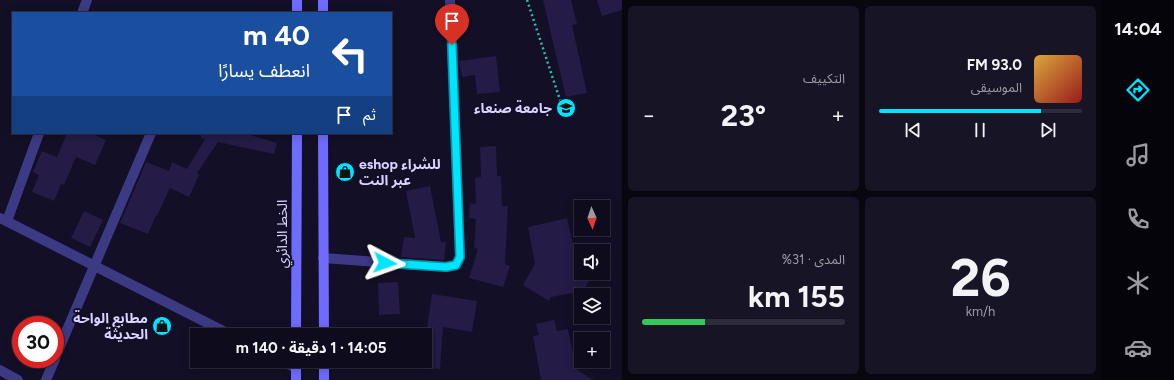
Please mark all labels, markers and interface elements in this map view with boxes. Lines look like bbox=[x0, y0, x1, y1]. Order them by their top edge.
pin bbox=[435, 4, 469, 45]
icon: arrive bbox=[441, 10, 463, 32]
text: 40 m bbox=[243, 18, 310, 52]
text: 14:04 bbox=[1114, 18, 1162, 40]
icon: left bbox=[324, 28, 376, 80]
text: 93.0 FM bbox=[967, 56, 1022, 74]
text: انعطف يسارًا bbox=[218, 60, 310, 82]
text: التكييف bbox=[803, 71, 845, 86]
icon: directions bbox=[1124, 76, 1152, 104]
text: الموسيقى bbox=[971, 80, 1022, 95]
school or university icon: جامعة صنعاء bbox=[555, 97, 577, 119]
text: 23° bbox=[721, 97, 766, 134]
place label: جامعة صنعاء bbox=[474, 100, 552, 117]
text: − bbox=[642, 102, 656, 129]
text: + bbox=[831, 102, 845, 129]
icon: arrive bbox=[333, 104, 355, 126]
text: ثم bbox=[363, 106, 376, 124]
icon: previous bbox=[902, 119, 924, 141]
icon: pause bbox=[969, 119, 991, 141]
icon: next bbox=[1037, 119, 1059, 141]
icon: music bbox=[1124, 141, 1152, 169]
place label: eshop للشراء عبر النت bbox=[359, 156, 441, 189]
shop icon: eshop للشراء عبر النت bbox=[334, 161, 356, 183]
street label: الخط الدائري bbox=[274, 200, 293, 268]
north arrow bbox=[574, 200, 610, 236]
map controls bbox=[574, 200, 610, 368]
icon: phone bbox=[1124, 205, 1152, 233]
position arrow bbox=[364, 242, 406, 284]
button: sound bbox=[574, 244, 610, 280]
text: 26 bbox=[950, 247, 1011, 309]
text: المدى · 31% bbox=[782, 252, 845, 267]
icon: climate bbox=[1124, 269, 1152, 297]
text: 155 km bbox=[748, 278, 845, 315]
button: layers bbox=[574, 288, 610, 324]
text: km/h bbox=[966, 304, 995, 319]
place label: مطابع الواحة الحديثة bbox=[73, 310, 148, 343]
shop icon: مطابع الواحة الحديثة bbox=[151, 315, 173, 337]
speed limit sign: 30 bbox=[12, 316, 64, 368]
button: + bbox=[574, 332, 610, 368]
icon: car bbox=[1124, 334, 1152, 362]
text: 14:05 · 1 دقيقة · 140 m bbox=[236, 339, 386, 357]

